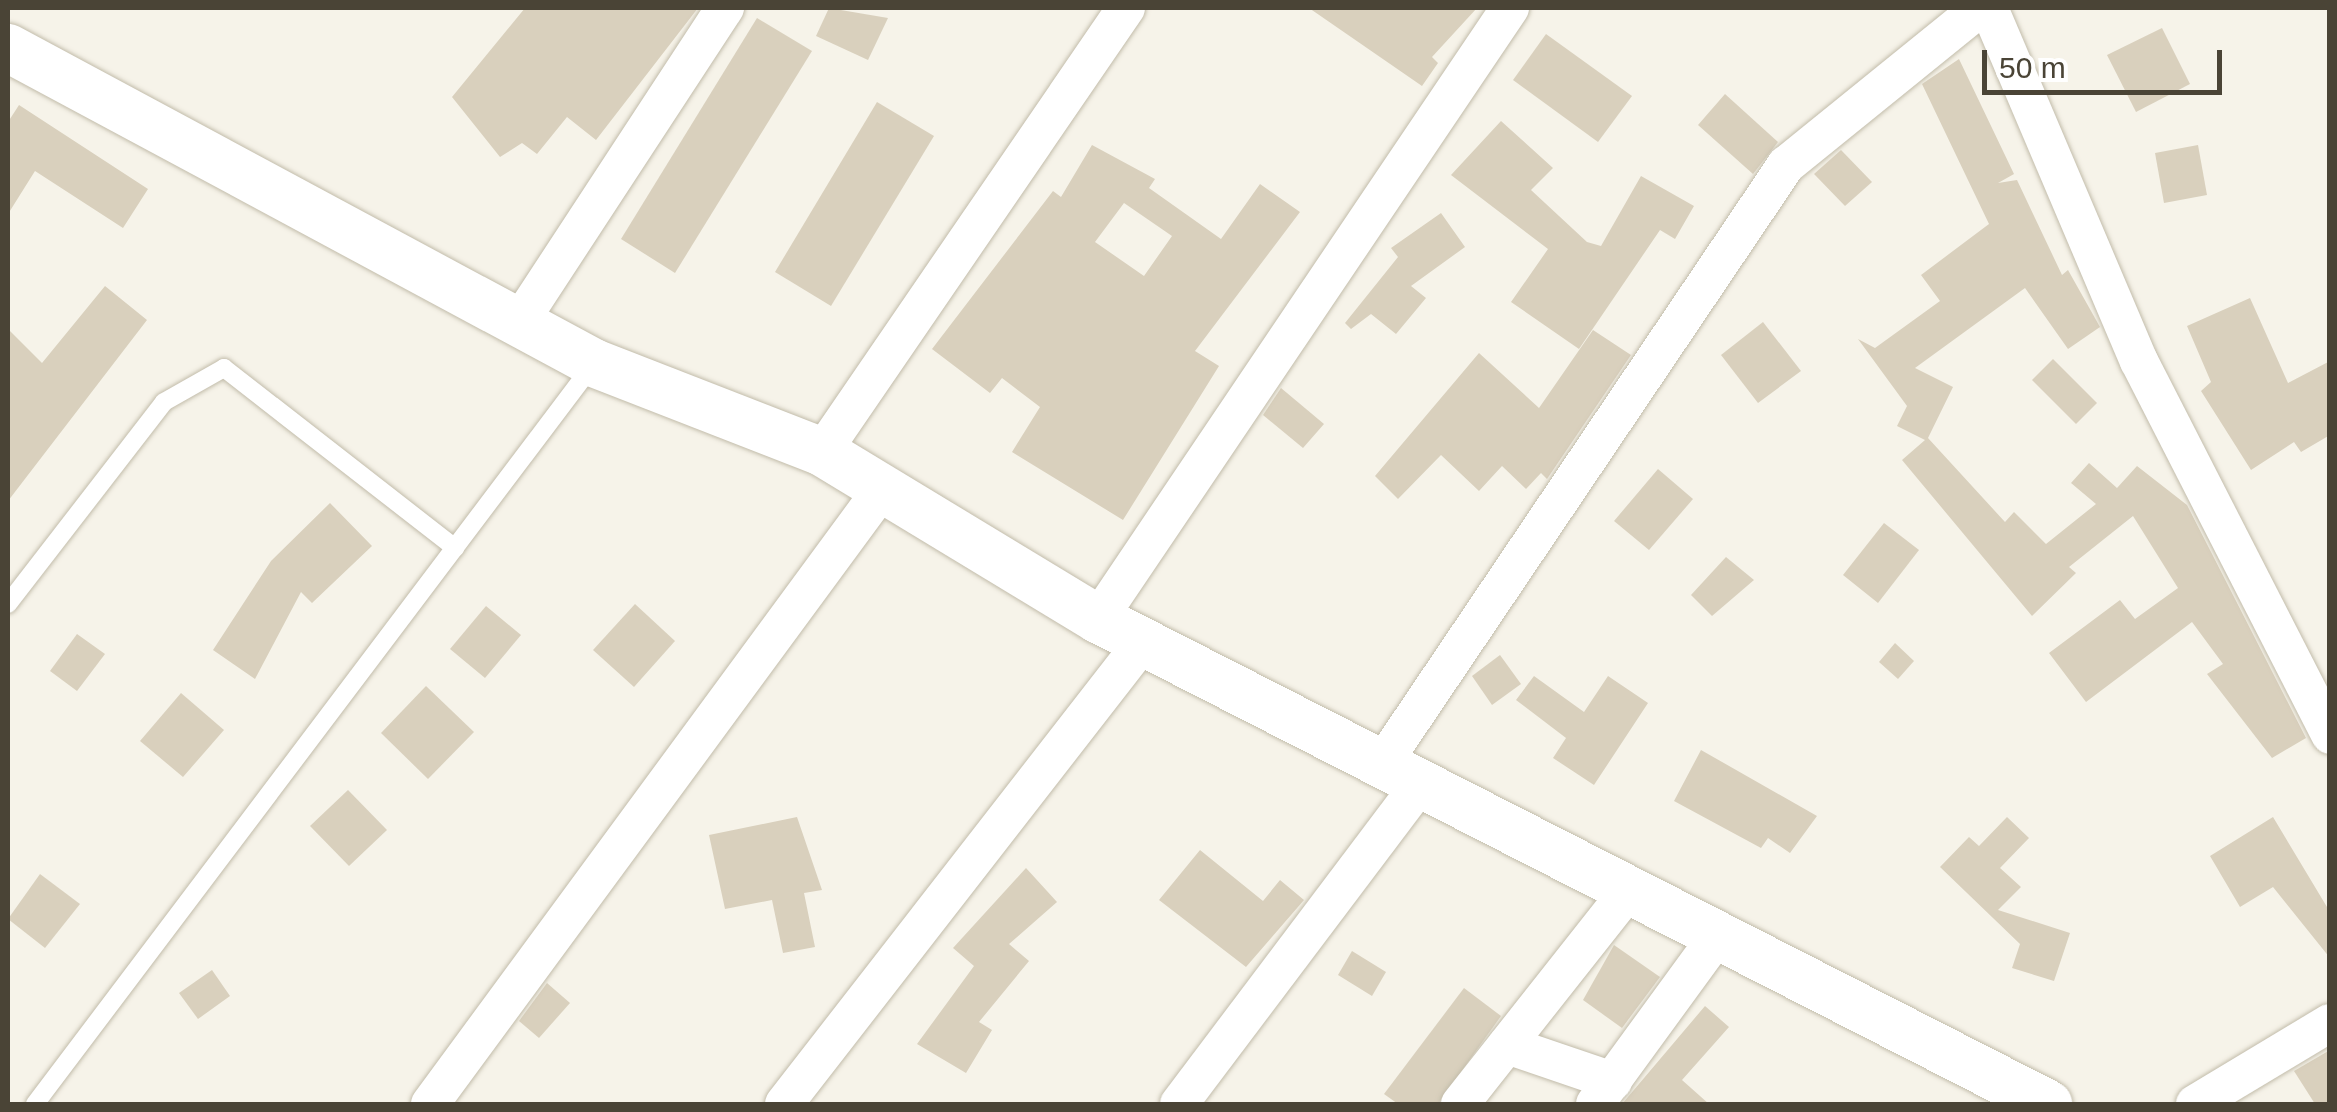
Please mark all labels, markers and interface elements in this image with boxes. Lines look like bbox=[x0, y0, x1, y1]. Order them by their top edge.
scale bar bbox=[1987, 30, 2227, 92]
text: 50 m bbox=[1999, 51, 2066, 84]

